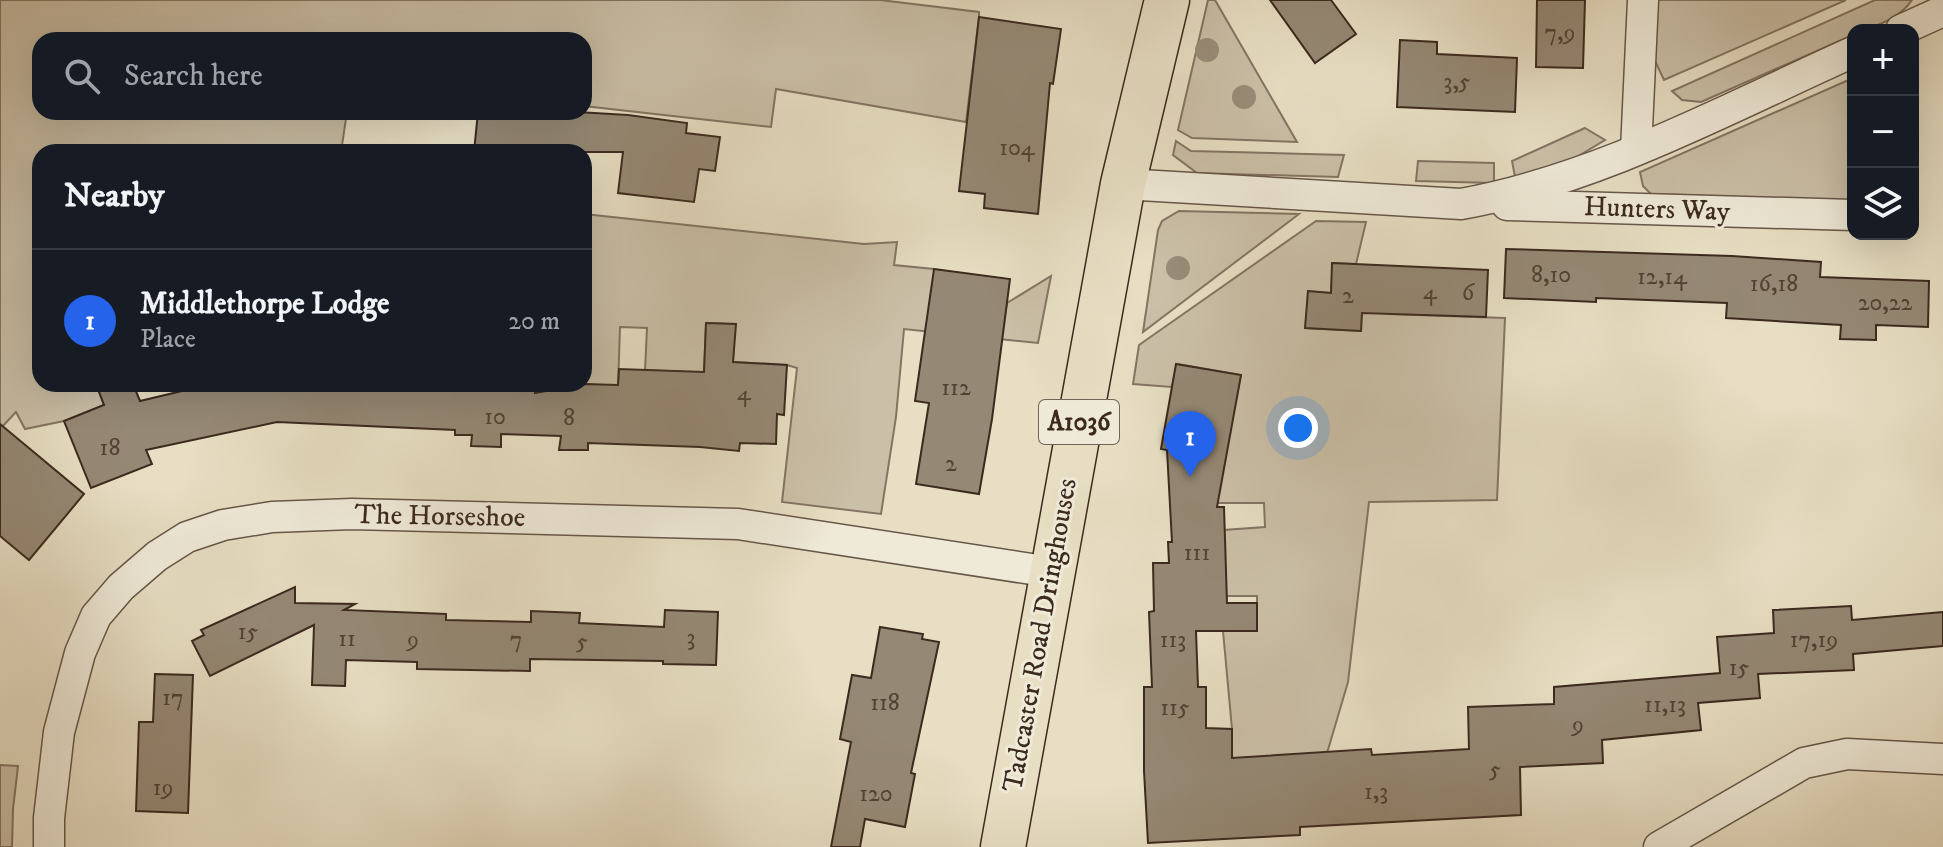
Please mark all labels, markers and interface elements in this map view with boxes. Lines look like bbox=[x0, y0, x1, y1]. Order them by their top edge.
house number: 7,9 bbox=[1545, 18, 1575, 48]
map controls bbox=[1847, 24, 1919, 240]
button: + bbox=[1847, 24, 1919, 96]
search box bbox=[32, 32, 592, 120]
icon: search bbox=[60, 54, 104, 98]
text: Search here bbox=[124, 58, 263, 95]
house number: 3,5 bbox=[1443, 67, 1471, 97]
button: − bbox=[1847, 96, 1919, 168]
house number: 104 bbox=[999, 133, 1036, 163]
button: layers bbox=[1847, 168, 1919, 240]
text: Nearby bbox=[64, 175, 165, 217]
street label: Hunters Way bbox=[1583, 189, 1731, 229]
house number: 8,10 bbox=[1531, 260, 1571, 290]
house number: 12,14 bbox=[1637, 262, 1688, 292]
house number: 16,18 bbox=[1750, 269, 1798, 299]
house number: 4 bbox=[1423, 277, 1438, 307]
house number: 6 bbox=[1462, 278, 1476, 308]
house number: 2 bbox=[1342, 281, 1354, 311]
text: Middlethorpe Lodge bbox=[140, 286, 389, 323]
house number: 20,22 bbox=[1858, 288, 1913, 318]
text: 1 bbox=[85, 305, 95, 338]
text: 20 m bbox=[508, 305, 560, 338]
text: Place bbox=[140, 323, 196, 356]
house number: 112 bbox=[941, 373, 971, 403]
house number: 4 bbox=[737, 378, 752, 408]
road number: A1036 bbox=[1039, 400, 1119, 444]
house number: 10 bbox=[484, 402, 506, 432]
house number: 8 bbox=[563, 403, 575, 433]
your location bbox=[1278, 408, 1318, 448]
pin: 1 bbox=[1164, 411, 1216, 477]
house number: 18 bbox=[100, 433, 120, 463]
house number: 2 bbox=[945, 449, 957, 479]
street label: Tadcaster Road Dringhouses bbox=[995, 476, 1085, 794]
street label: The Horseshoe bbox=[354, 497, 526, 535]
house number: 111 bbox=[1184, 538, 1210, 568]
house number: 15 bbox=[238, 617, 258, 647]
house number: 3 bbox=[687, 623, 695, 653]
house number: 11 bbox=[338, 624, 356, 654]
house number: 9 bbox=[406, 625, 419, 655]
house number: 7 bbox=[510, 625, 522, 655]
house number: 113 bbox=[1160, 625, 1186, 655]
house number: 17,19 bbox=[1790, 625, 1838, 655]
house number: 5 bbox=[576, 627, 588, 657]
house number: 15 bbox=[1729, 653, 1749, 683]
house number: 17 bbox=[162, 683, 184, 713]
house number: 118 bbox=[870, 688, 900, 718]
house number: 11,13 bbox=[1644, 690, 1686, 720]
house number: 115 bbox=[1160, 693, 1190, 723]
house number: 9 bbox=[1571, 710, 1584, 740]
house number: 5 bbox=[1489, 755, 1501, 785]
house number: 19 bbox=[153, 773, 173, 803]
house number: 1,3 bbox=[1364, 777, 1388, 807]
house number: 120 bbox=[859, 779, 893, 809]

